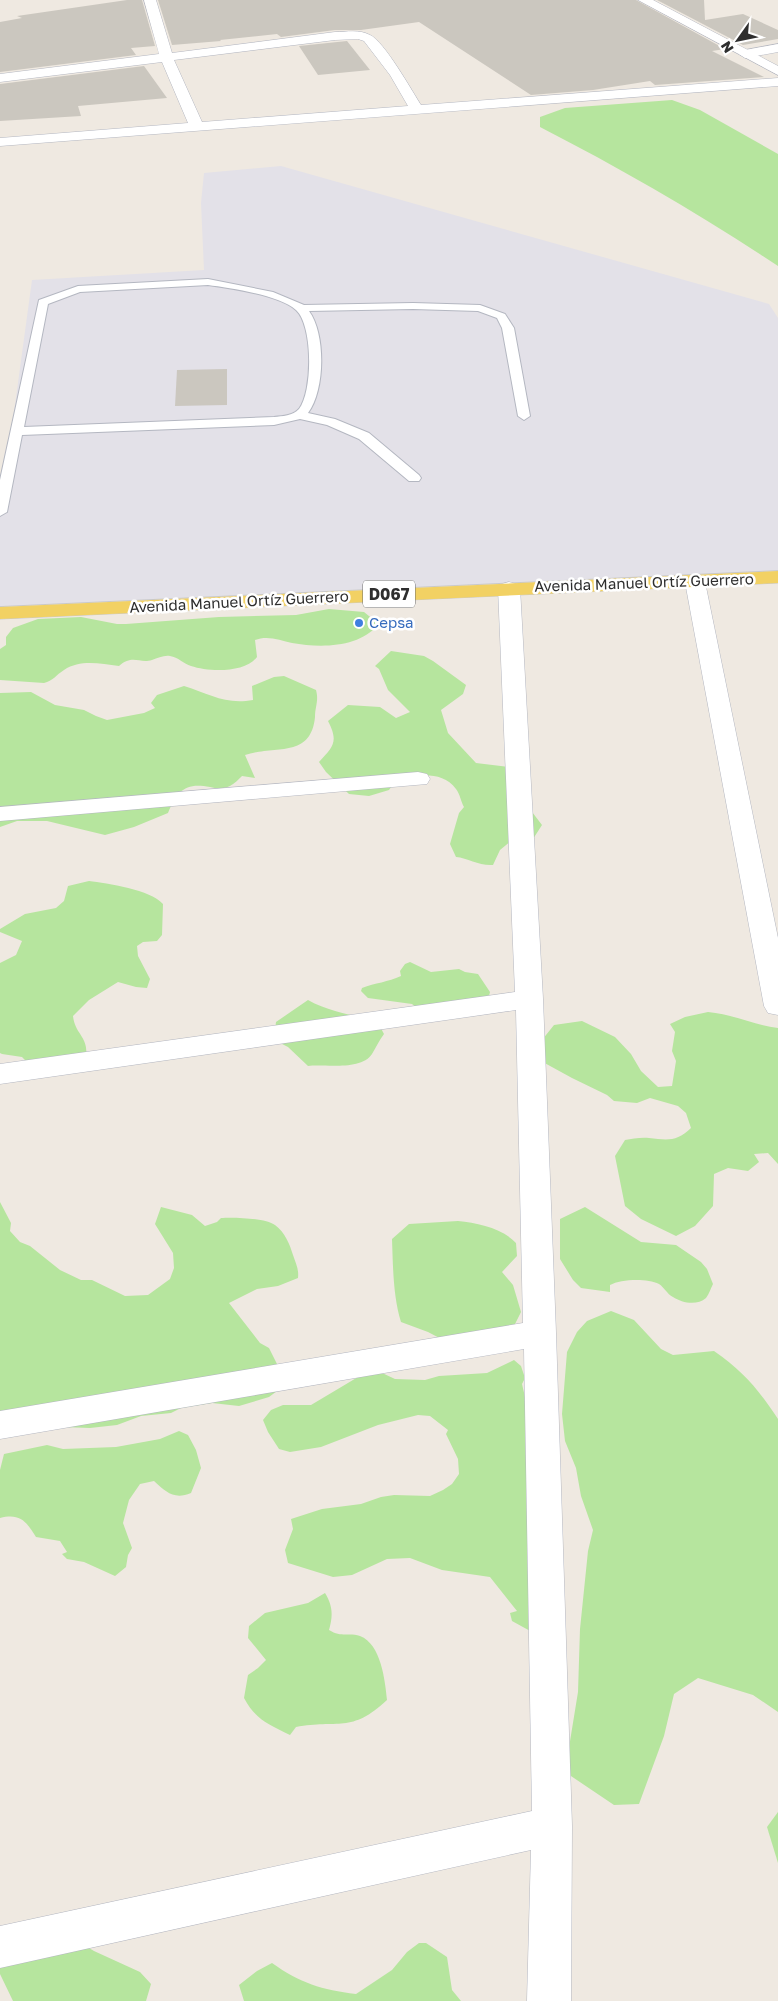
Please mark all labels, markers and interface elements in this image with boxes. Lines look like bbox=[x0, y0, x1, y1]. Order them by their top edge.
north arrow bbox=[713, 15, 763, 65]
text: N bbox=[717, 38, 737, 56]
street label: Avenida Manuel Ortíz Guerrero bbox=[534, 569, 754, 595]
road number: D067 bbox=[363, 580, 415, 608]
street label: Avenida Manuel Ortíz Guerrero bbox=[129, 586, 349, 616]
place label: Cepsa bbox=[369, 613, 414, 631]
marker: Cepsa bbox=[353, 617, 365, 629]

